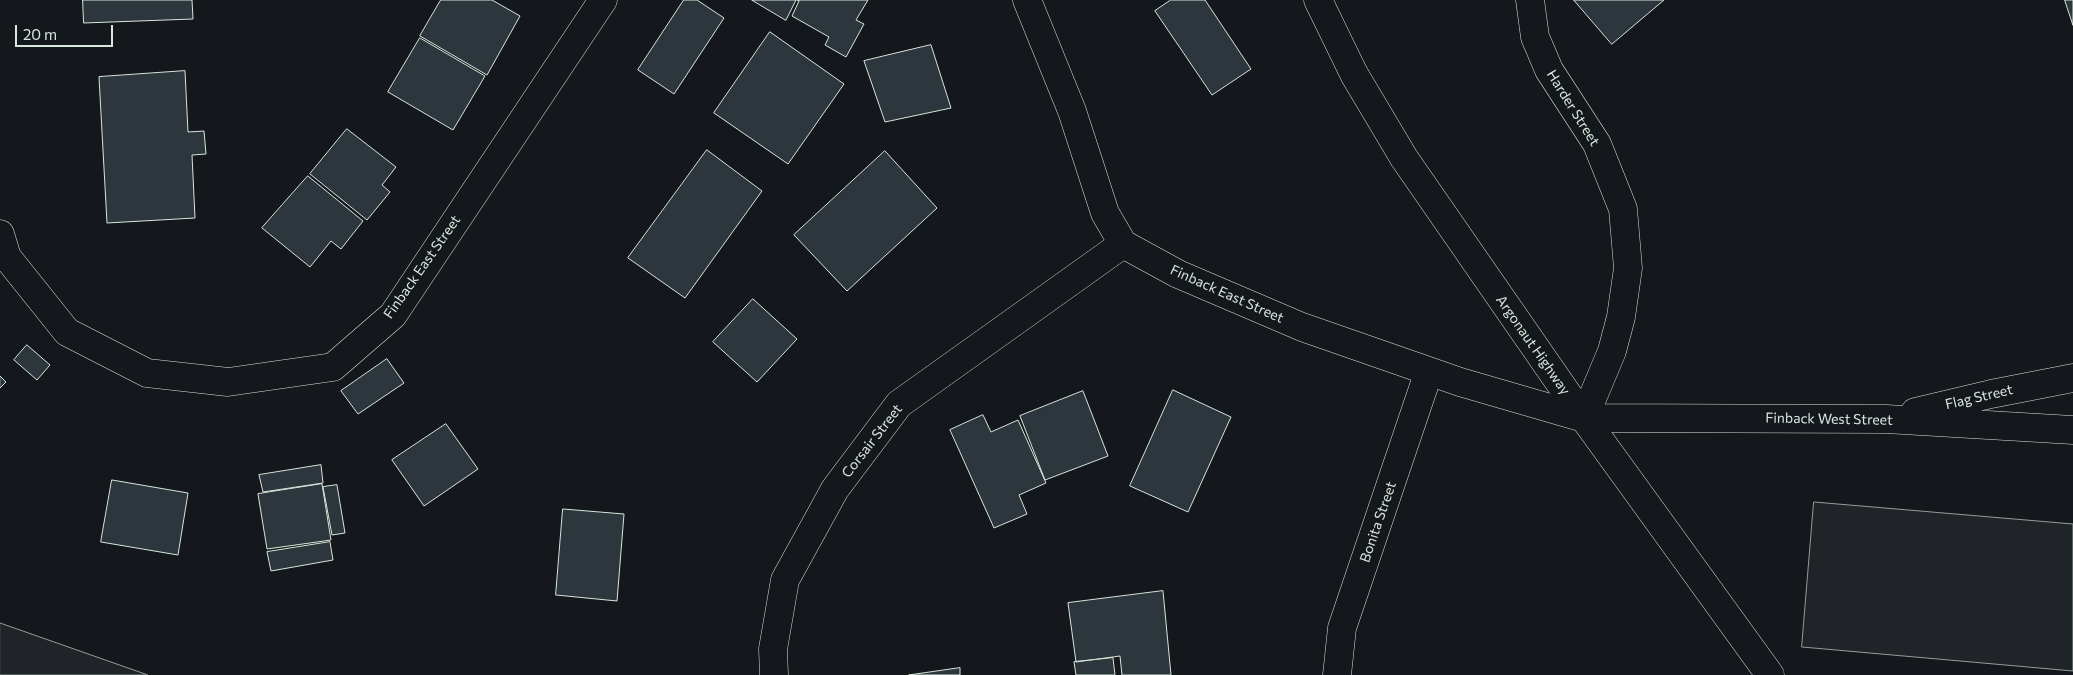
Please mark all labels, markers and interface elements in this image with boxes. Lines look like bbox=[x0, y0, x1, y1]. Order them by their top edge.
scale bar bbox=[18, 15, 115, 47]
text: 20 m bbox=[23, 25, 57, 43]
street label: Harder Street bbox=[1543, 67, 1603, 149]
street label: Finback East Street bbox=[380, 212, 464, 322]
street label: Finback East Street bbox=[1168, 261, 1286, 327]
street label: Argonaut Highway bbox=[1492, 292, 1574, 398]
street label: Flag Street bbox=[1944, 381, 2014, 413]
street label: Corsair Street bbox=[838, 401, 906, 481]
street label: Finback West Street bbox=[1765, 409, 1893, 429]
street label: Bonita Street bbox=[1356, 479, 1400, 565]

